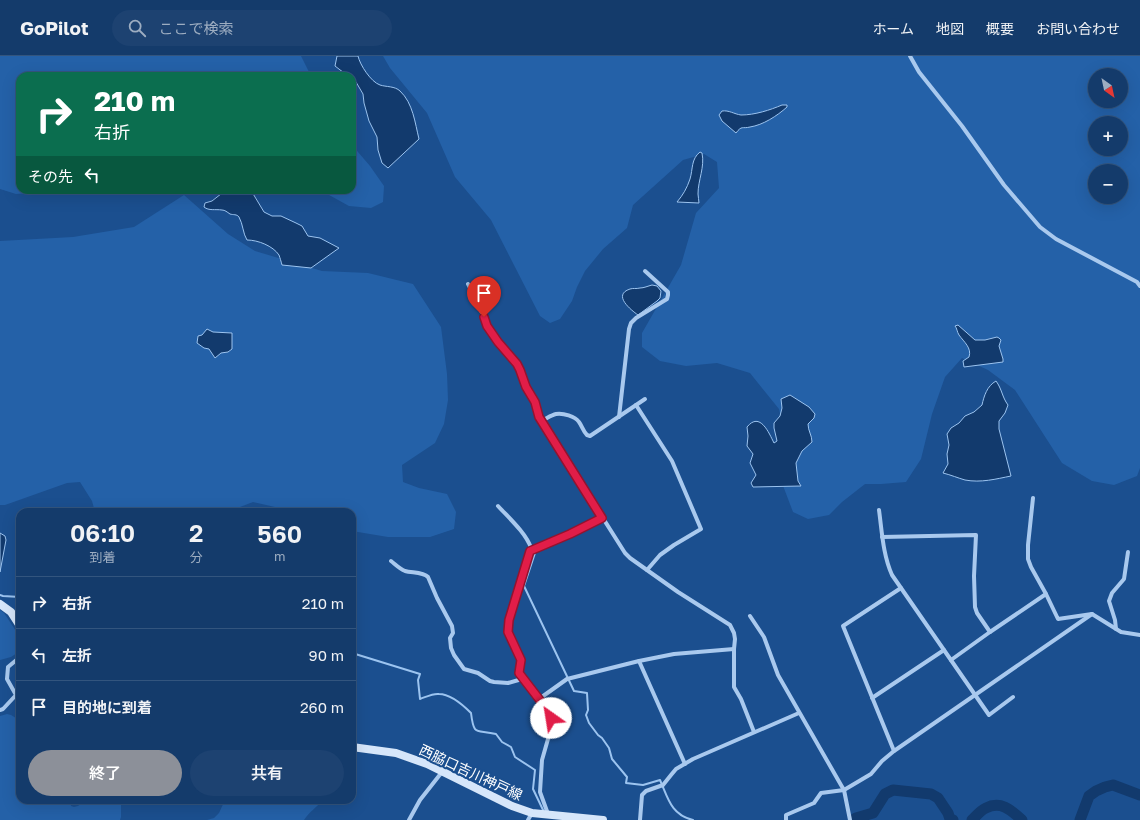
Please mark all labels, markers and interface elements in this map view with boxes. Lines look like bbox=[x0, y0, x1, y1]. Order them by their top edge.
search box bbox=[112, 10, 392, 46]
text: GoPilot bbox=[20, 16, 88, 39]
icon: search bbox=[126, 17, 148, 39]
text: ここで検索 bbox=[158, 19, 234, 37]
text: ホーム bbox=[872, 20, 914, 37]
text: 地図 bbox=[936, 20, 964, 37]
text: 概要 bbox=[986, 20, 1014, 37]
text: お問い合わせ bbox=[1036, 20, 1120, 37]
north arrow bbox=[1088, 68, 1128, 108]
map controls bbox=[1088, 68, 1128, 204]
text: 210 m bbox=[94, 84, 175, 117]
icon: right bbox=[28, 88, 80, 140]
button: + bbox=[1088, 116, 1128, 156]
text: 右折 bbox=[94, 121, 130, 143]
icon: left bbox=[81, 164, 103, 186]
button: − bbox=[1088, 164, 1128, 204]
text: その先 bbox=[28, 167, 73, 185]
pin bbox=[467, 276, 501, 317]
icon: arrive bbox=[473, 282, 495, 304]
text: 06:10 bbox=[70, 518, 135, 547]
text: 2 bbox=[189, 518, 203, 547]
text: 560 bbox=[257, 519, 302, 548]
text: m bbox=[274, 548, 285, 564]
text: 到着 bbox=[90, 549, 116, 565]
text: 分 bbox=[190, 549, 203, 565]
icon: right bbox=[28, 592, 50, 614]
text: 右折 bbox=[62, 594, 92, 612]
text: 210 m bbox=[302, 594, 344, 612]
icon: left bbox=[28, 644, 50, 666]
text: 左折 bbox=[62, 646, 92, 664]
text: 90 m bbox=[309, 646, 344, 664]
icon: arrive bbox=[28, 696, 50, 718]
position arrow bbox=[530, 697, 572, 739]
text: 目的地に到着 bbox=[62, 698, 152, 716]
text: 260 m bbox=[300, 698, 344, 716]
street label: 西脇口吉川神戸線 bbox=[417, 741, 525, 803]
button: 終了 bbox=[28, 750, 182, 796]
button: 共有 bbox=[190, 750, 344, 796]

